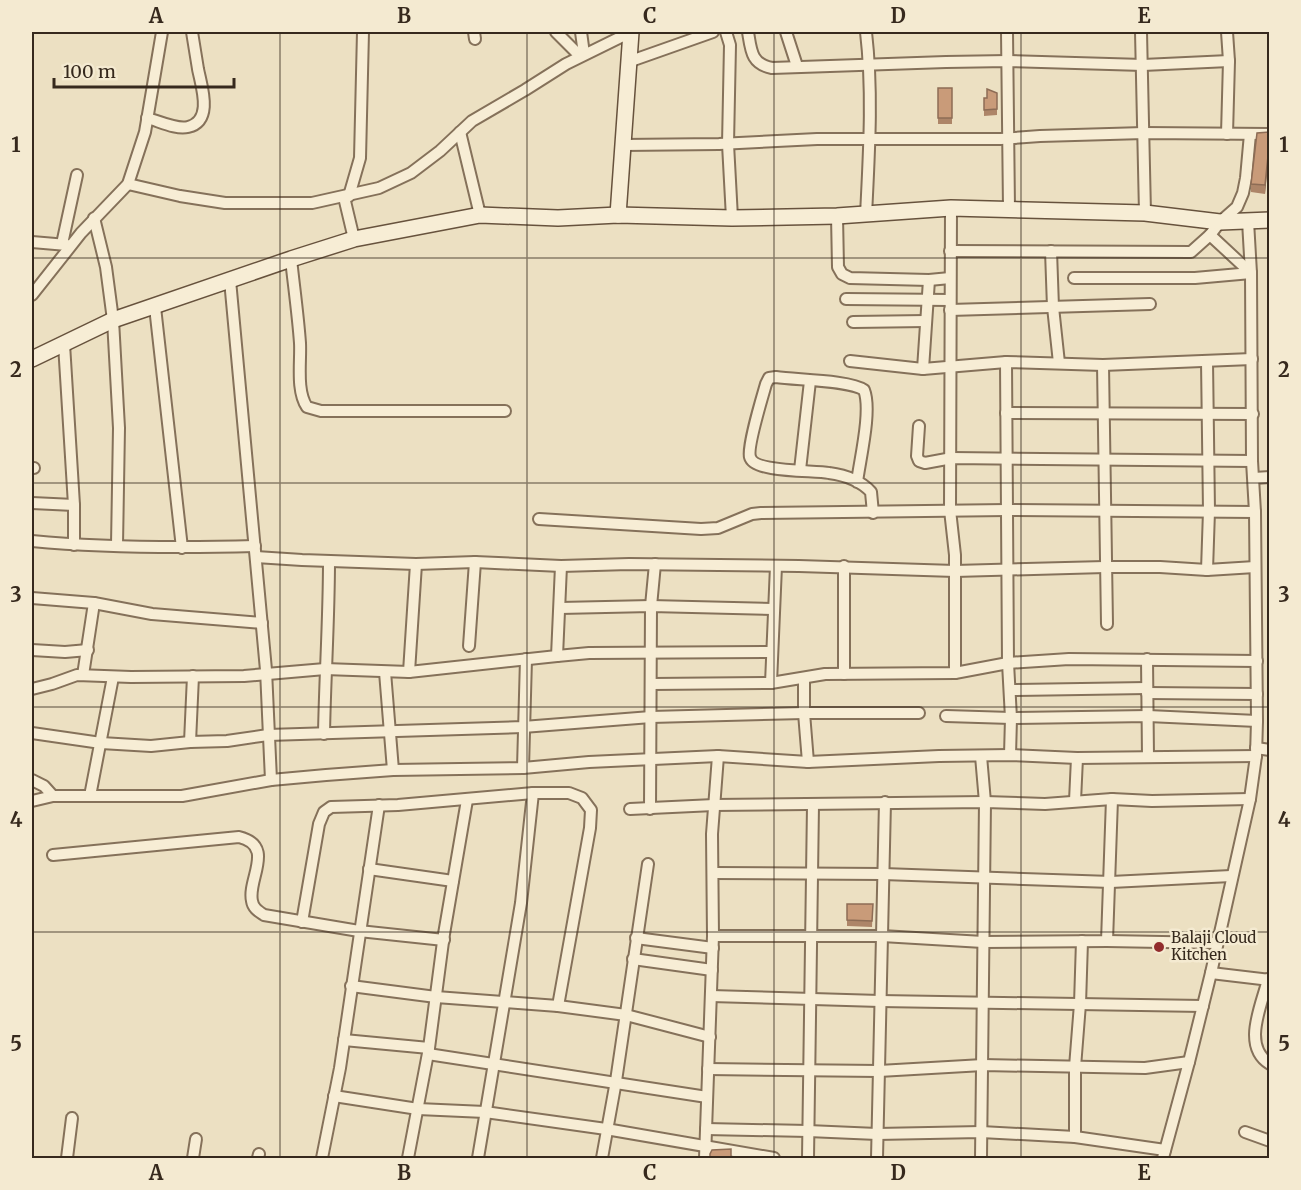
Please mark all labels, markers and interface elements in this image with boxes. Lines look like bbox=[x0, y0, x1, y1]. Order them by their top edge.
text: A bbox=[148, 3, 164, 28]
text: B bbox=[397, 3, 411, 28]
text: C bbox=[643, 3, 657, 28]
text: D bbox=[890, 3, 906, 28]
text: E bbox=[1137, 3, 1151, 28]
scale bar bbox=[54, 51, 234, 89]
text: 100 m bbox=[63, 60, 116, 83]
text: 1 bbox=[11, 132, 21, 157]
text: 1 bbox=[1279, 132, 1289, 157]
text: 2 bbox=[10, 357, 22, 382]
text: 2 bbox=[1278, 357, 1290, 382]
text: 3 bbox=[10, 582, 22, 607]
text: 3 bbox=[1278, 582, 1290, 607]
text: 4 bbox=[10, 807, 23, 832]
text: 4 bbox=[1278, 807, 1291, 832]
place label: Balaji Cloud Kitchen bbox=[1171, 928, 1256, 964]
marker: Balaji Cloud Kitchen bbox=[1152, 940, 1166, 954]
text: 5 bbox=[10, 1031, 22, 1056]
text: 5 bbox=[1278, 1031, 1290, 1056]
text: A bbox=[148, 1160, 164, 1185]
text: B bbox=[397, 1160, 411, 1185]
text: C bbox=[643, 1160, 657, 1185]
text: D bbox=[890, 1160, 906, 1185]
text: E bbox=[1137, 1160, 1151, 1185]

